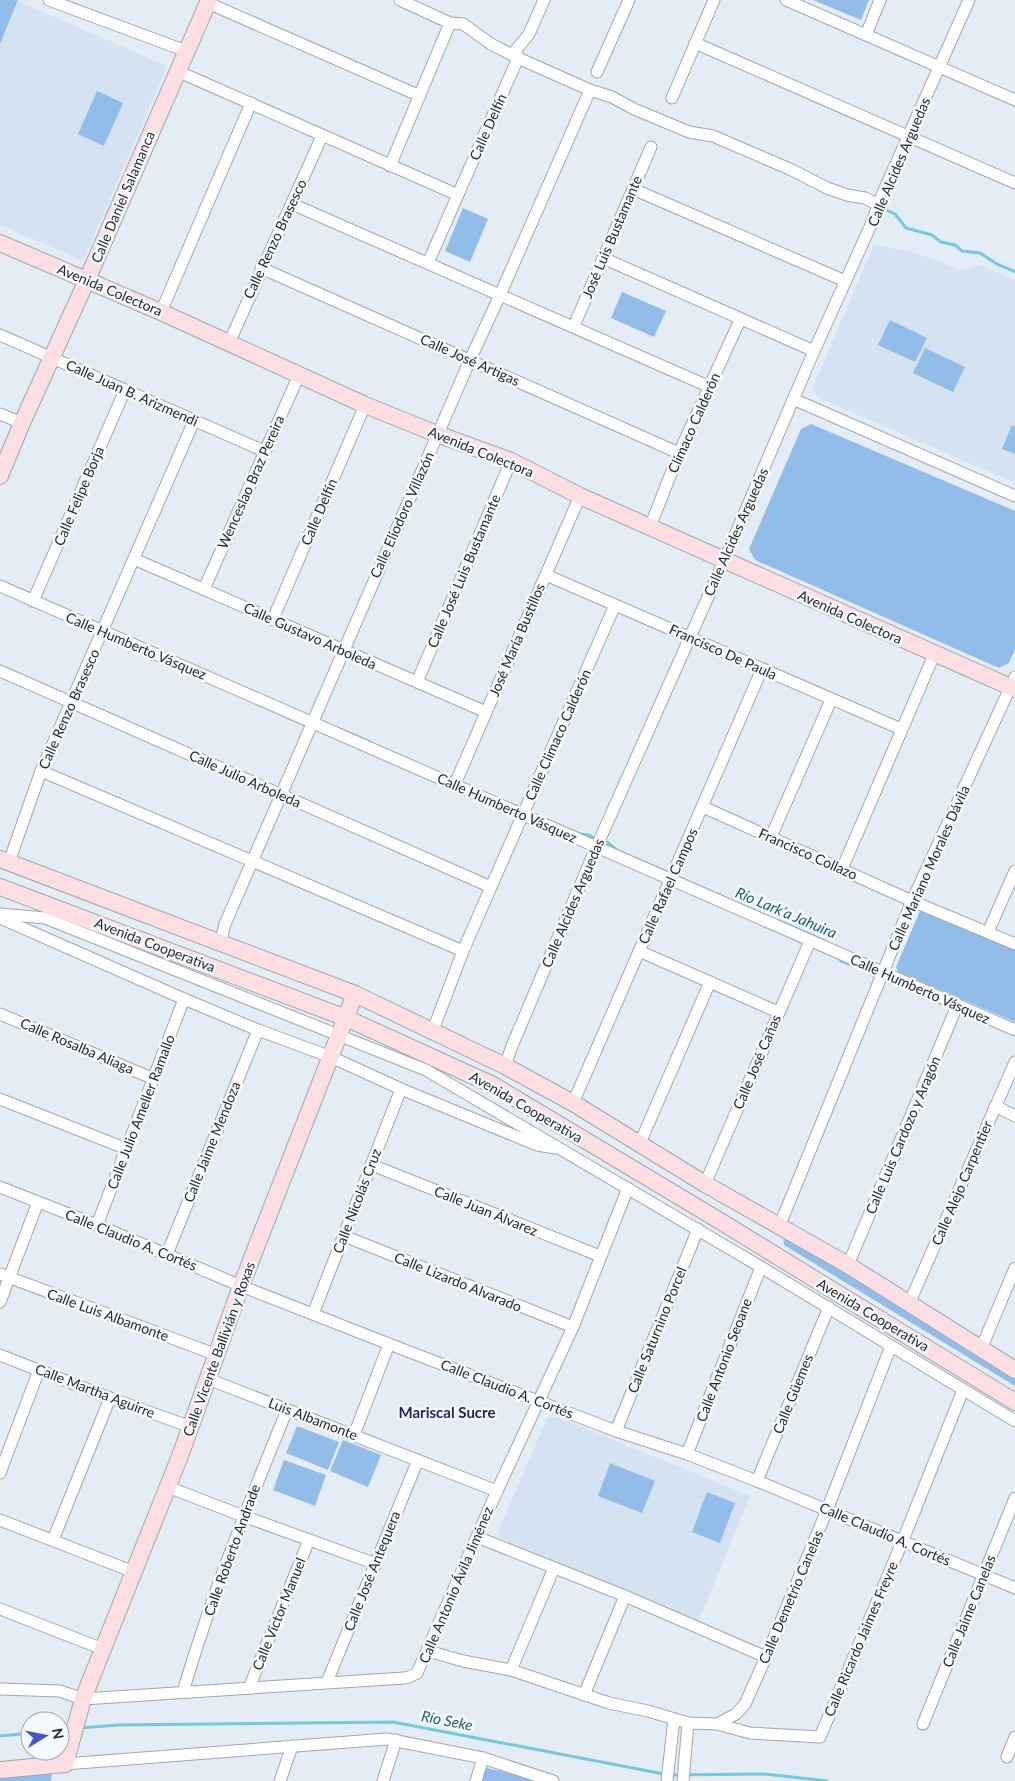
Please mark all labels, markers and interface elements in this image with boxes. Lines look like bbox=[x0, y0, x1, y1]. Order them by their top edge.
street label: Calle Delfín bbox=[465, 91, 510, 163]
street label: Calle Alcides Arguedas bbox=[864, 95, 933, 229]
street label: Calle Daniel Salamanca bbox=[87, 128, 158, 265]
street label: José Luis Bustamante bbox=[578, 173, 645, 301]
street label: Calle Renzo Brasesco bbox=[239, 176, 310, 301]
street label: Avenida Colectora bbox=[55, 260, 165, 319]
street label: Calle José Artigas bbox=[418, 330, 523, 389]
street label: Calle Juan B. Arizmendi bbox=[63, 356, 201, 429]
street label: Clímaco Calderón bbox=[664, 370, 723, 476]
street label: Wenceslao Braz Pereira bbox=[213, 412, 288, 551]
street label: Avenida Colectora bbox=[426, 423, 536, 480]
street label: Calle Felipe Borja bbox=[50, 443, 107, 548]
street label: Calle Eliodoro Villazón bbox=[366, 449, 437, 581]
street label: Calle Alcides Arguedas bbox=[700, 465, 771, 598]
street label: Calle Delfín bbox=[297, 476, 340, 548]
street label: Calle José Luis Bustamante bbox=[423, 492, 504, 650]
street label: José María Bustillos bbox=[485, 581, 548, 699]
street label: Avenida Colectora bbox=[795, 586, 905, 647]
street label: Calle Gustavo Arboleda bbox=[241, 599, 379, 673]
street label: Calle Humberto Vásquez bbox=[63, 608, 209, 683]
street label: Francisco De Paula bbox=[667, 620, 780, 683]
street label: Calle Renzo Brasesco bbox=[34, 646, 103, 772]
street label: Calle Climaco Calderón bbox=[521, 667, 594, 803]
street label: Calle Julio Arboleda bbox=[187, 746, 304, 811]
street label: Calle Humberto Vásquez bbox=[435, 769, 580, 846]
street label: Calle Mariano Morales Dávila bbox=[884, 782, 973, 953]
street label: Francisco Collazo bbox=[756, 824, 860, 883]
street label: Calle Rafael Campos bbox=[634, 825, 701, 946]
street label: Calle Alcides Arguedas bbox=[538, 836, 607, 970]
water label: Río Lark’a Jahuira bbox=[733, 883, 840, 942]
street label: Avenida Cooperativa bbox=[93, 914, 218, 975]
street label: Calle Humberto Vásquez bbox=[848, 950, 993, 1027]
street label: Calle José Cañas bbox=[729, 1012, 784, 1112]
street label: Calle Rosalba Aliaga bbox=[18, 1014, 137, 1077]
street label: Calle Julio Ameller Ramallo bbox=[103, 1032, 178, 1191]
street label: Calle Luis Cardozo y Aragón bbox=[862, 1053, 944, 1216]
street label: Avenida Cooperativa bbox=[467, 1067, 586, 1146]
street label: Calle Jaime Mendoza bbox=[180, 1079, 244, 1205]
street label: Calle Alejo Carpentier bbox=[928, 1118, 996, 1248]
street label: Calle Nicolás Cruz bbox=[329, 1146, 384, 1256]
street label: Calle Juan Álvarez bbox=[432, 1182, 540, 1239]
street label: Calle Claudio A. Cortés bbox=[63, 1205, 200, 1274]
street label: Calle Lizardo Alvarado bbox=[392, 1248, 524, 1315]
street label: Calle Vicente Ballivián y Roxas bbox=[179, 1259, 258, 1439]
street label: Calle Saturnino Porcel bbox=[623, 1264, 690, 1395]
street label: Avenida Cooperativa bbox=[814, 1274, 932, 1355]
street label: Calle Luis Albamonte bbox=[45, 1285, 171, 1344]
street label: Calle Antonio Seoane bbox=[692, 1296, 755, 1424]
street label: Calle Güemes bbox=[769, 1352, 816, 1436]
street label: Calle Claudio A. Cortés bbox=[438, 1355, 576, 1422]
street label: Calle Martha Aguirre bbox=[33, 1360, 157, 1421]
street label: Luis Albamonte bbox=[266, 1394, 360, 1443]
district label: Mariscal Sucre bbox=[399, 1403, 495, 1421]
street label: Calle Roberto Andrade bbox=[200, 1482, 263, 1618]
street label: Calle Claudio A. Cortés bbox=[817, 1498, 953, 1569]
street label: Calle Antonio Ávila Jiménez bbox=[415, 1504, 496, 1666]
street label: Calle José Antequera bbox=[340, 1508, 403, 1633]
street label: Calle Demetrio Canelas bbox=[755, 1527, 826, 1666]
street label: Calle Jaime Canelas bbox=[938, 1552, 999, 1670]
street label: Calle Víctor Manuel bbox=[248, 1555, 309, 1673]
street label: Calle Ricardo Jaimes Freyre bbox=[820, 1559, 901, 1719]
water label: Río Seke bbox=[420, 1706, 474, 1734]
north arrow bbox=[20, 1711, 70, 1761]
text: N bbox=[49, 1727, 68, 1740]

